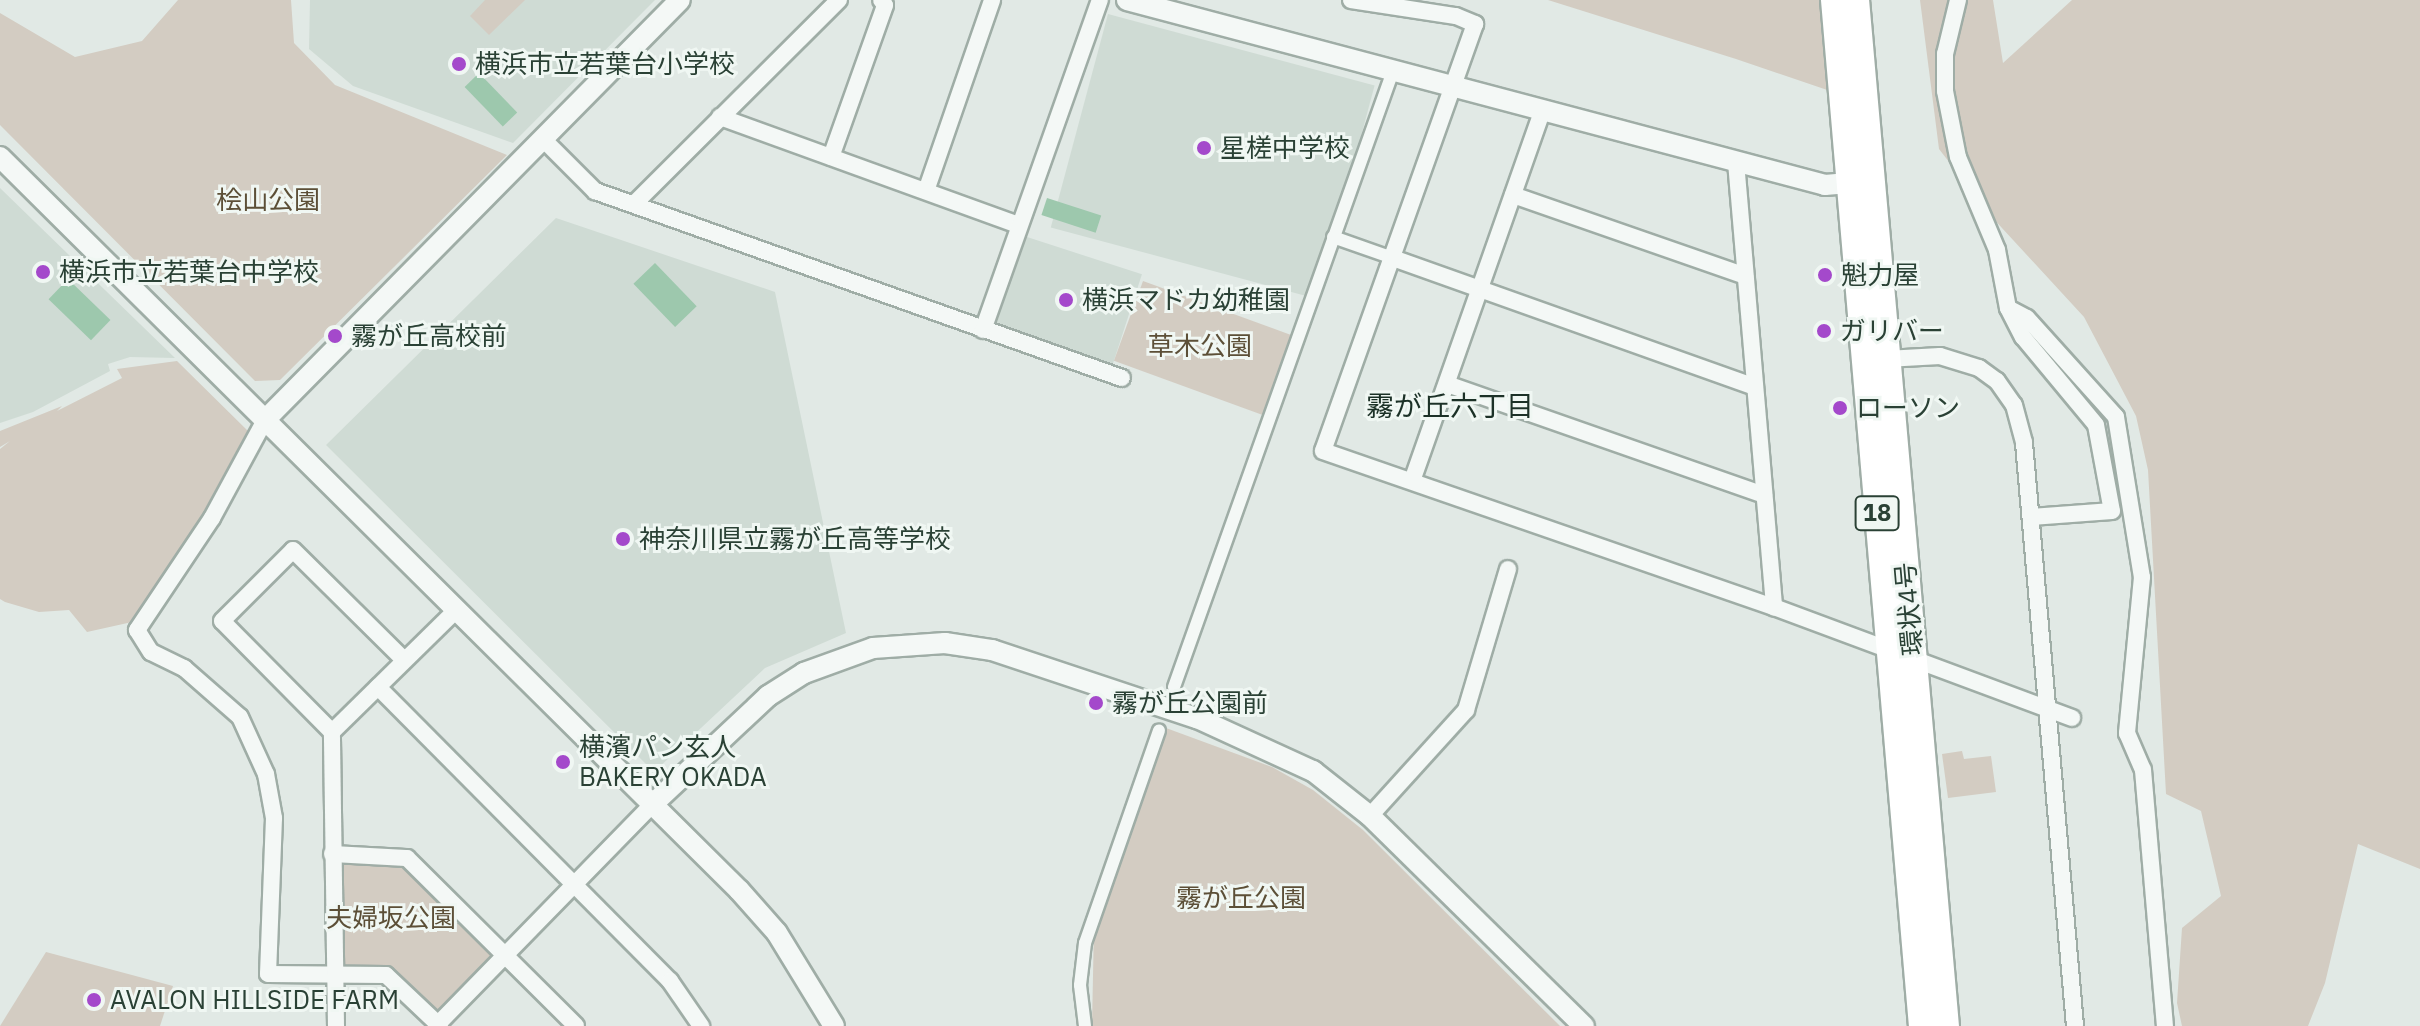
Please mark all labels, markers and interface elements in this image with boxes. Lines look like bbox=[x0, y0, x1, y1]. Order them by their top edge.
place label: 横浜市立若葉台小学校 bbox=[475, 48, 735, 80]
marker: 横浜市立若葉台小学校 bbox=[450, 55, 468, 73]
place label: 星槎中学校 bbox=[1220, 132, 1350, 164]
marker: 星槎中学校 bbox=[1195, 139, 1213, 157]
park label: 桧山公園 bbox=[216, 184, 320, 216]
place label: 横浜市立若葉台中学校 bbox=[59, 256, 319, 288]
place label: 魁力屋 bbox=[1841, 259, 1919, 291]
marker: 横浜市立若葉台中学校 bbox=[34, 263, 52, 281]
marker: 魁力屋 bbox=[1816, 266, 1834, 284]
place label: 横浜マドカ幼稚園 bbox=[1082, 284, 1290, 316]
marker: 横浜マドカ幼稚園 bbox=[1057, 291, 1075, 309]
place label: ガリバー bbox=[1840, 315, 1944, 347]
place label: 霧が丘高校前 bbox=[351, 320, 507, 352]
marker: ガリバー bbox=[1815, 322, 1833, 340]
marker: 霧が丘高校前 bbox=[326, 327, 344, 345]
park label: 草木公園 bbox=[1148, 330, 1252, 362]
district label: 霧が丘六丁目 bbox=[1366, 389, 1534, 423]
place label: ローソン bbox=[1856, 392, 1960, 424]
marker: ローソン bbox=[1831, 399, 1849, 417]
road number: 18 bbox=[1853, 493, 1901, 533]
place label: 神奈川県立霧が丘高等学校 bbox=[639, 523, 951, 555]
marker: 神奈川県立霧が丘高等学校 bbox=[614, 530, 632, 548]
street label: 環状4号 bbox=[1889, 561, 1929, 657]
place label: 霧が丘公園前 bbox=[1112, 687, 1268, 719]
marker: 霧が丘公園前 bbox=[1087, 694, 1105, 712]
place label: 横濱パン玄人 BAKERY OKADA bbox=[579, 731, 767, 792]
marker: 横濱パン玄人 BAKERY OKADA bbox=[554, 753, 572, 771]
park label: 霧が丘公園 bbox=[1176, 882, 1306, 914]
park label: 夫婦坂公園 bbox=[326, 902, 456, 934]
place label: AVALON HILLSIDE FARM bbox=[110, 984, 399, 1016]
marker: AVALON HILLSIDE FARM bbox=[85, 991, 103, 1009]

